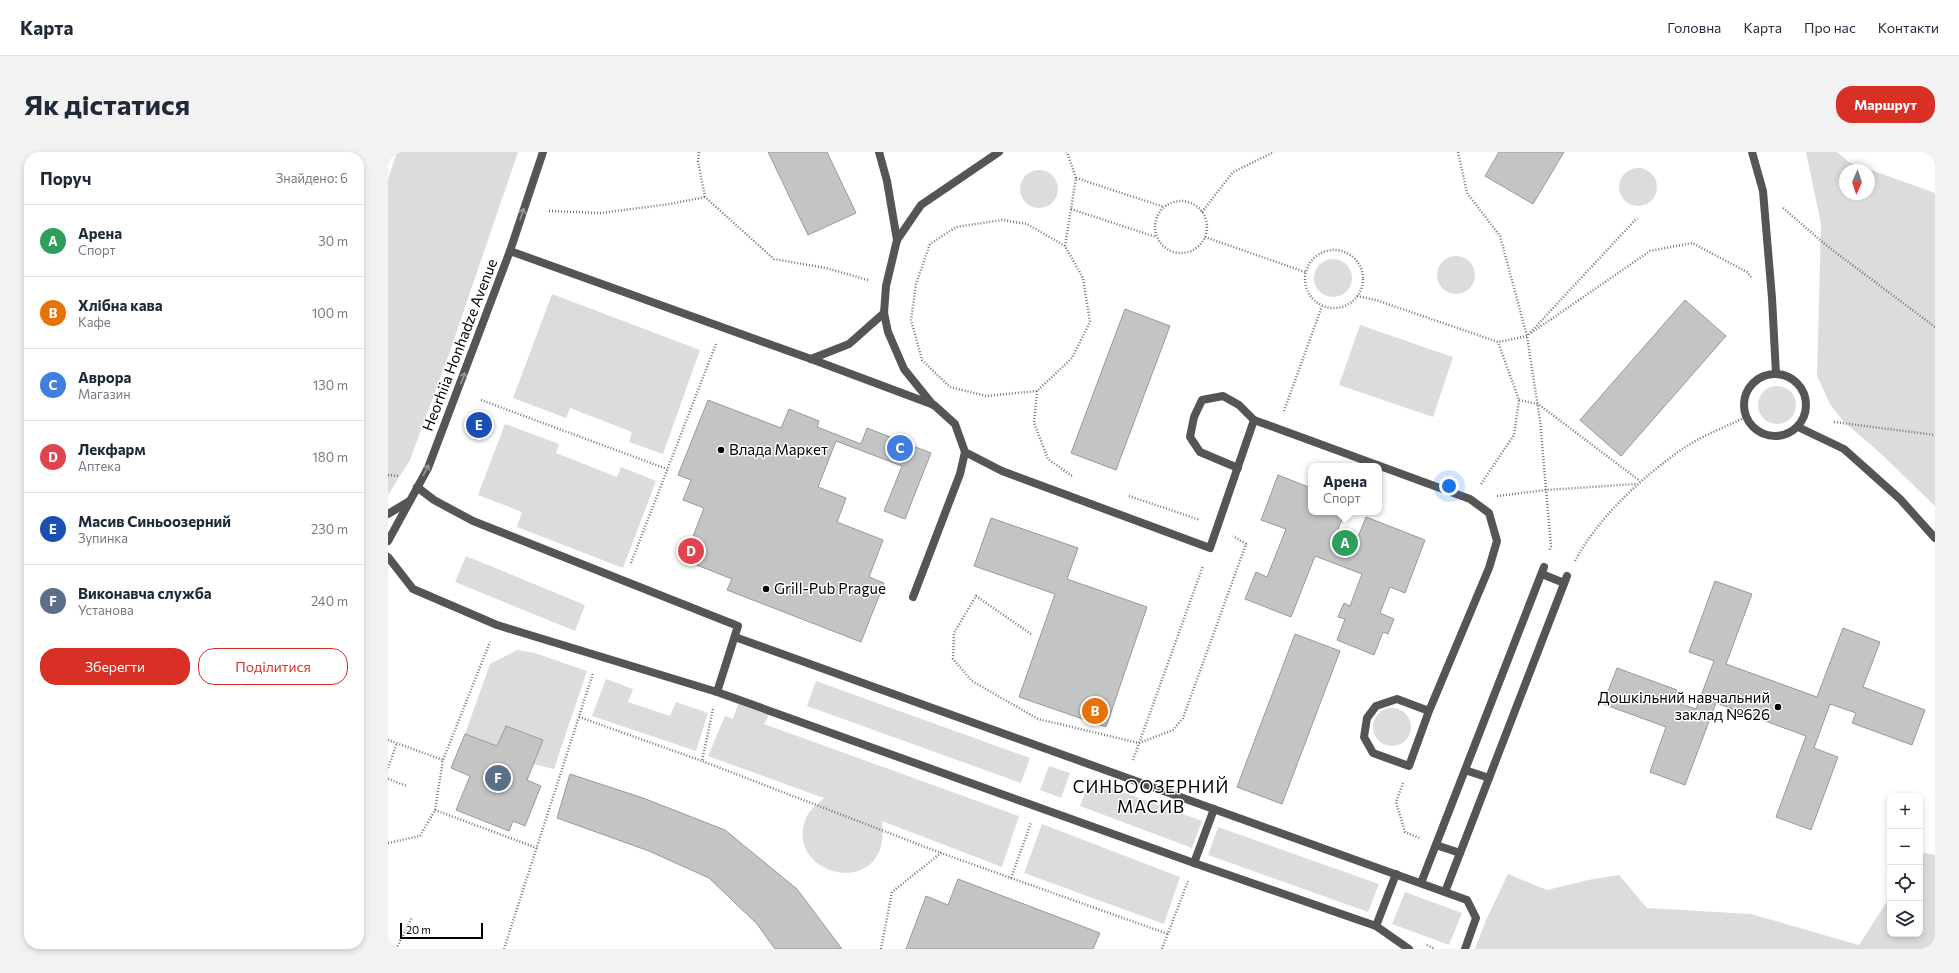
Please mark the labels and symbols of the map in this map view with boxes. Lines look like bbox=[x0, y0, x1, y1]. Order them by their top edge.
north arrow bbox=[1839, 164, 1875, 200]
one-way arrow bbox=[519, 208, 527, 220]
street label: Heorhiia Honhadze Avenue bbox=[418, 256, 500, 433]
one-way arrow bbox=[459, 372, 467, 384]
pin: E bbox=[466, 410, 492, 440]
pin: C bbox=[887, 433, 913, 463]
place label: Влада Маркет bbox=[729, 440, 828, 458]
marker: Влада Маркет bbox=[716, 445, 726, 455]
one-way arrow bbox=[423, 464, 431, 476]
your location bbox=[1439, 476, 1459, 496]
pin: A bbox=[1332, 528, 1358, 558]
pin: D bbox=[678, 536, 704, 566]
place label: Grill-Pub Prague bbox=[774, 579, 886, 597]
marker: Grill-Pub Prague bbox=[761, 584, 771, 594]
place label: Дошкільний навчальний заклад №626 bbox=[1598, 688, 1770, 723]
pin: B bbox=[1082, 696, 1108, 726]
marker: Дошкільний навчальний заклад №626 bbox=[1773, 702, 1783, 712]
pin: F bbox=[485, 763, 511, 793]
district label: СИНЬООЗЕРНИЙ МАСИВ bbox=[1073, 776, 1229, 817]
scale bar bbox=[400, 921, 483, 940]

